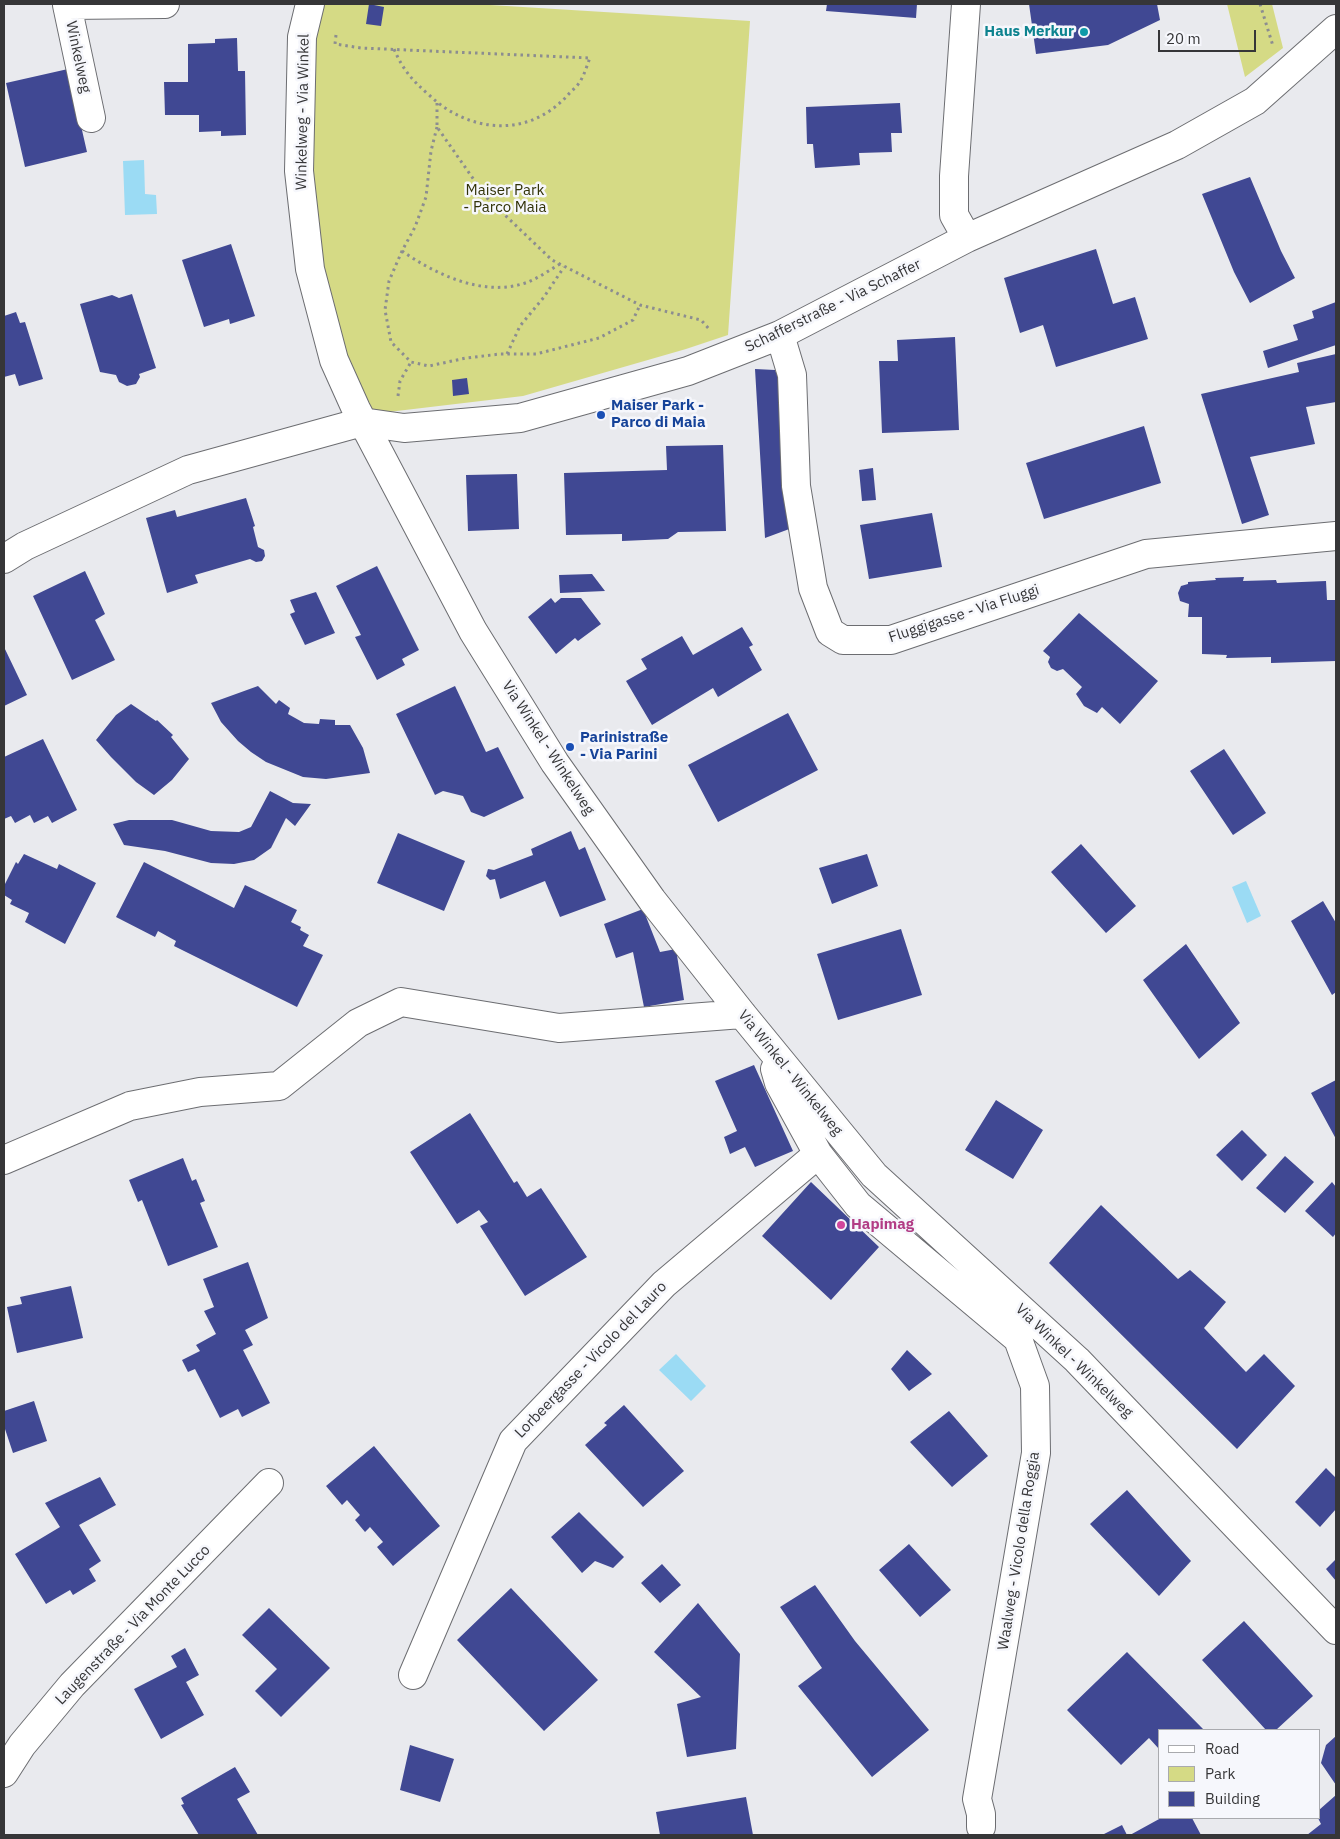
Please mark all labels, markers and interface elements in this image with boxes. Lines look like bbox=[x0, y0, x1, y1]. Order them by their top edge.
street label: Winkelweg bbox=[62, 19, 94, 95]
scale bar bbox=[1160, 20, 1258, 52]
place label: Haus Merkur bbox=[984, 23, 1074, 41]
marker: Haus Merkur bbox=[1078, 26, 1090, 38]
text: 20 m bbox=[1166, 29, 1201, 48]
street label: Winkelweg - Via Winkel bbox=[293, 34, 313, 190]
park label: Maiser Park - Parco Maia bbox=[463, 182, 547, 217]
street label: Schafferstraße - Via Schaffer bbox=[742, 255, 924, 357]
place label: Maiser Park - Parco di Maia bbox=[611, 397, 705, 432]
marker: Maiser Park - Parco di Maia bbox=[595, 409, 607, 421]
street label: Fluggigasse - Via Fluggi bbox=[886, 581, 1042, 647]
street label: Via Winkel - Winkelweg bbox=[498, 678, 598, 818]
place label: Parinistraße - Via Parini bbox=[580, 729, 668, 764]
marker: Parinistraße - Via Parini bbox=[564, 741, 576, 753]
street label: Via Winkel - Winkelweg bbox=[734, 1007, 846, 1139]
place label: Hapimag bbox=[851, 1216, 914, 1234]
marker: Hapimag bbox=[835, 1219, 847, 1231]
street label: Lorbeergasse - Vicolo del Lauro bbox=[511, 1278, 671, 1442]
street label: Via Winkel - Winkelweg bbox=[1012, 1300, 1136, 1422]
street label: Waalweg - Vicolo della Roggia bbox=[994, 1451, 1044, 1651]
street label: Laugenstraße - Via Monte Lucco bbox=[52, 1541, 214, 1709]
legend bbox=[1158, 1729, 1320, 1819]
text: Road bbox=[1205, 1739, 1240, 1758]
text: Park bbox=[1205, 1764, 1235, 1783]
text: Building bbox=[1205, 1789, 1260, 1808]

